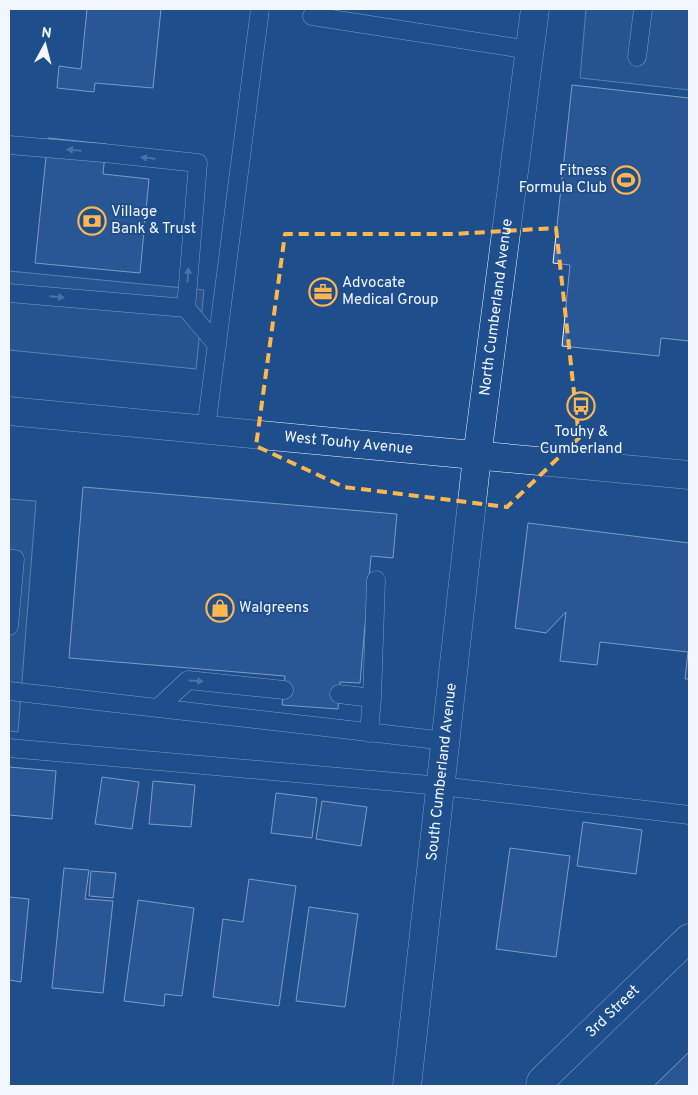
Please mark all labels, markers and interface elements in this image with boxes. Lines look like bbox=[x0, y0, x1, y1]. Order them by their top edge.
north arrow bbox=[20, 20, 70, 70]
text: N bbox=[40, 25, 52, 43]
one-way arrow bbox=[66, 146, 82, 154]
one-way arrow bbox=[139, 154, 155, 162]
place label: Fitness Formula Club bbox=[519, 162, 607, 198]
sports icon: Fitness Formula Club bbox=[611, 165, 641, 195]
place label: Village Bank & Trust bbox=[111, 203, 196, 239]
bank icon: Village Bank & Trust bbox=[77, 206, 107, 236]
street label: North Cumberland Avenue bbox=[476, 218, 517, 397]
one-way arrow bbox=[185, 267, 193, 283]
place label: Advocate Medical Group bbox=[342, 274, 439, 310]
office icon: Advocate Medical Group bbox=[308, 277, 338, 307]
one-way arrow bbox=[50, 294, 66, 302]
bus stop icon: Touhy & Cumberland bbox=[566, 391, 596, 421]
place label: Touhy & Cumberland bbox=[540, 423, 622, 459]
street label: West Touhy Avenue bbox=[283, 428, 414, 459]
shop icon: Walgreens bbox=[205, 593, 235, 623]
place label: Walgreens bbox=[239, 599, 309, 618]
one-way arrow bbox=[188, 678, 204, 686]
street label: South Cumberland Avenue bbox=[423, 682, 461, 862]
street label: 3rd Street bbox=[582, 981, 644, 1042]

